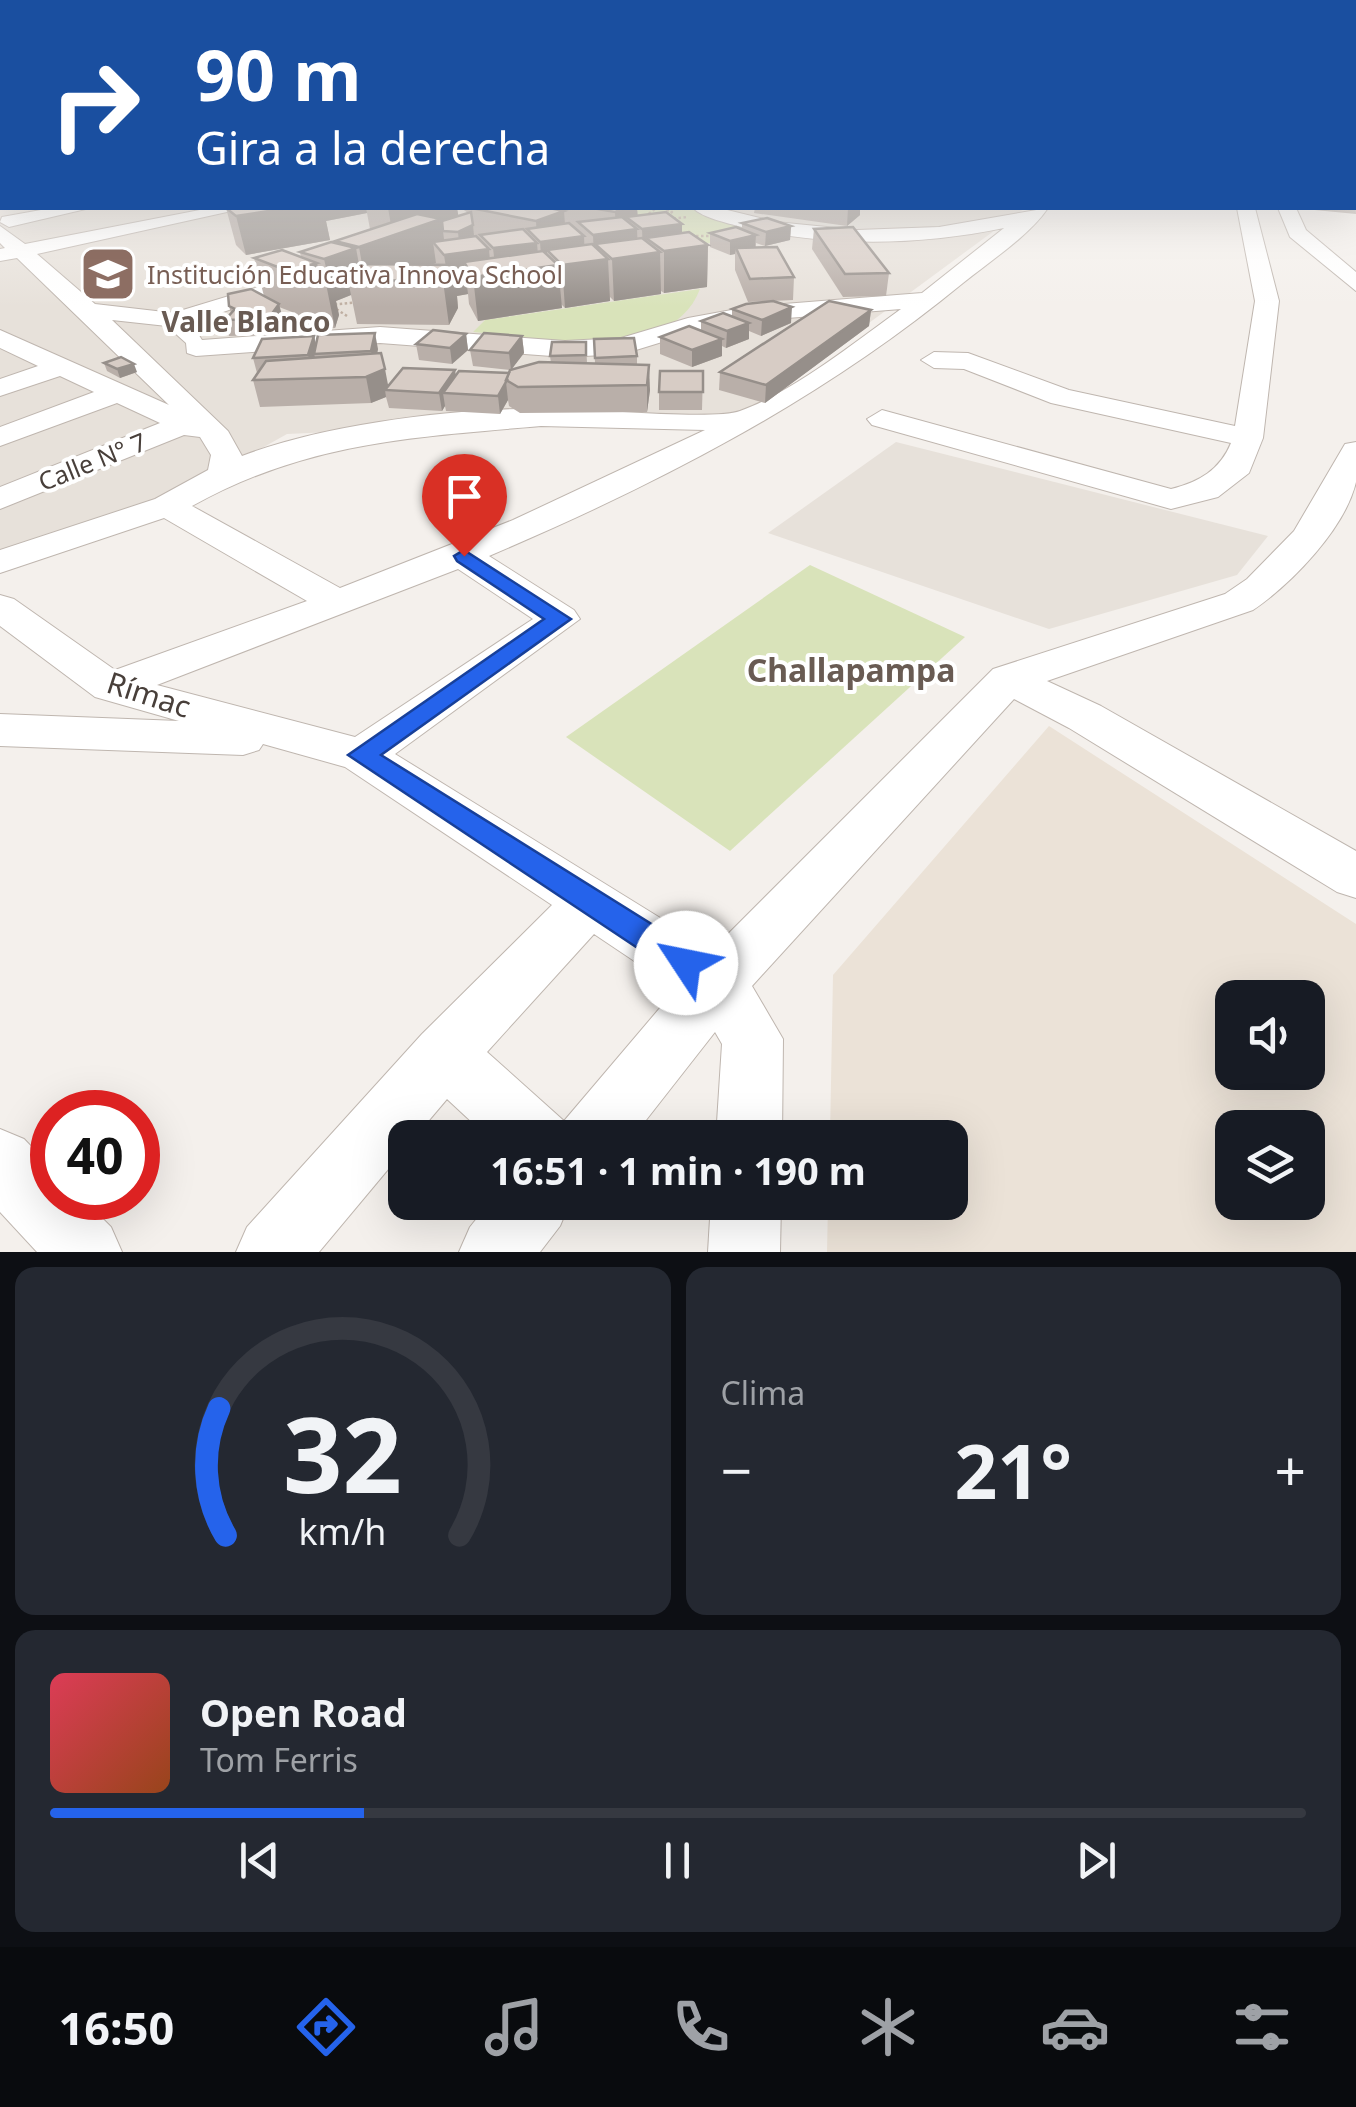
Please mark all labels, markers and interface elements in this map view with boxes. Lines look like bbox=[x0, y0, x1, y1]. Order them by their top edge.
text: 90 m bbox=[195, 26, 362, 122]
icon: right bbox=[30, 40, 160, 170]
text: Gira a la derecha bbox=[195, 117, 550, 178]
school or university icon: Institución Educativa Innova School bbox=[78, 244, 138, 304]
place label: Institución Educativa Innova School bbox=[147, 257, 563, 291]
district label: Valle Blanco bbox=[162, 302, 330, 340]
street label: Calle N° 7 bbox=[33, 424, 151, 498]
pin bbox=[422, 454, 507, 557]
icon: arrive bbox=[437, 469, 492, 524]
district label: Challapampa bbox=[747, 648, 955, 691]
street label: Rímac bbox=[102, 661, 196, 727]
position arrow bbox=[634, 911, 738, 1015]
map controls bbox=[1215, 980, 1325, 1220]
button: sound bbox=[1215, 980, 1325, 1090]
speed limit sign: 40 bbox=[30, 1090, 160, 1220]
button: layers bbox=[1215, 1110, 1325, 1220]
text: 16:51 · 1 min · 190 m bbox=[490, 1144, 866, 1196]
text: Clima bbox=[721, 1371, 805, 1414]
text: 32 bbox=[283, 1382, 402, 1523]
text: 21° bbox=[954, 1419, 1072, 1521]
text: − bbox=[721, 1432, 752, 1507]
text: + bbox=[1275, 1432, 1306, 1507]
text: km/h bbox=[299, 1507, 387, 1555]
text: Open Road bbox=[200, 1686, 407, 1738]
text: Tom Ferris bbox=[200, 1738, 358, 1781]
icon: previous bbox=[232, 1833, 287, 1888]
icon: pause bbox=[650, 1833, 705, 1888]
icon: next bbox=[1069, 1833, 1124, 1888]
icon: directions bbox=[291, 1992, 361, 2062]
icon: music bbox=[479, 1992, 549, 2062]
icon: phone bbox=[666, 1992, 736, 2062]
icon: climate bbox=[853, 1992, 923, 2062]
icon: car bbox=[1040, 1992, 1110, 2062]
icon: filters bbox=[1227, 1992, 1297, 2062]
text: 16:50 bbox=[59, 1997, 174, 2058]

